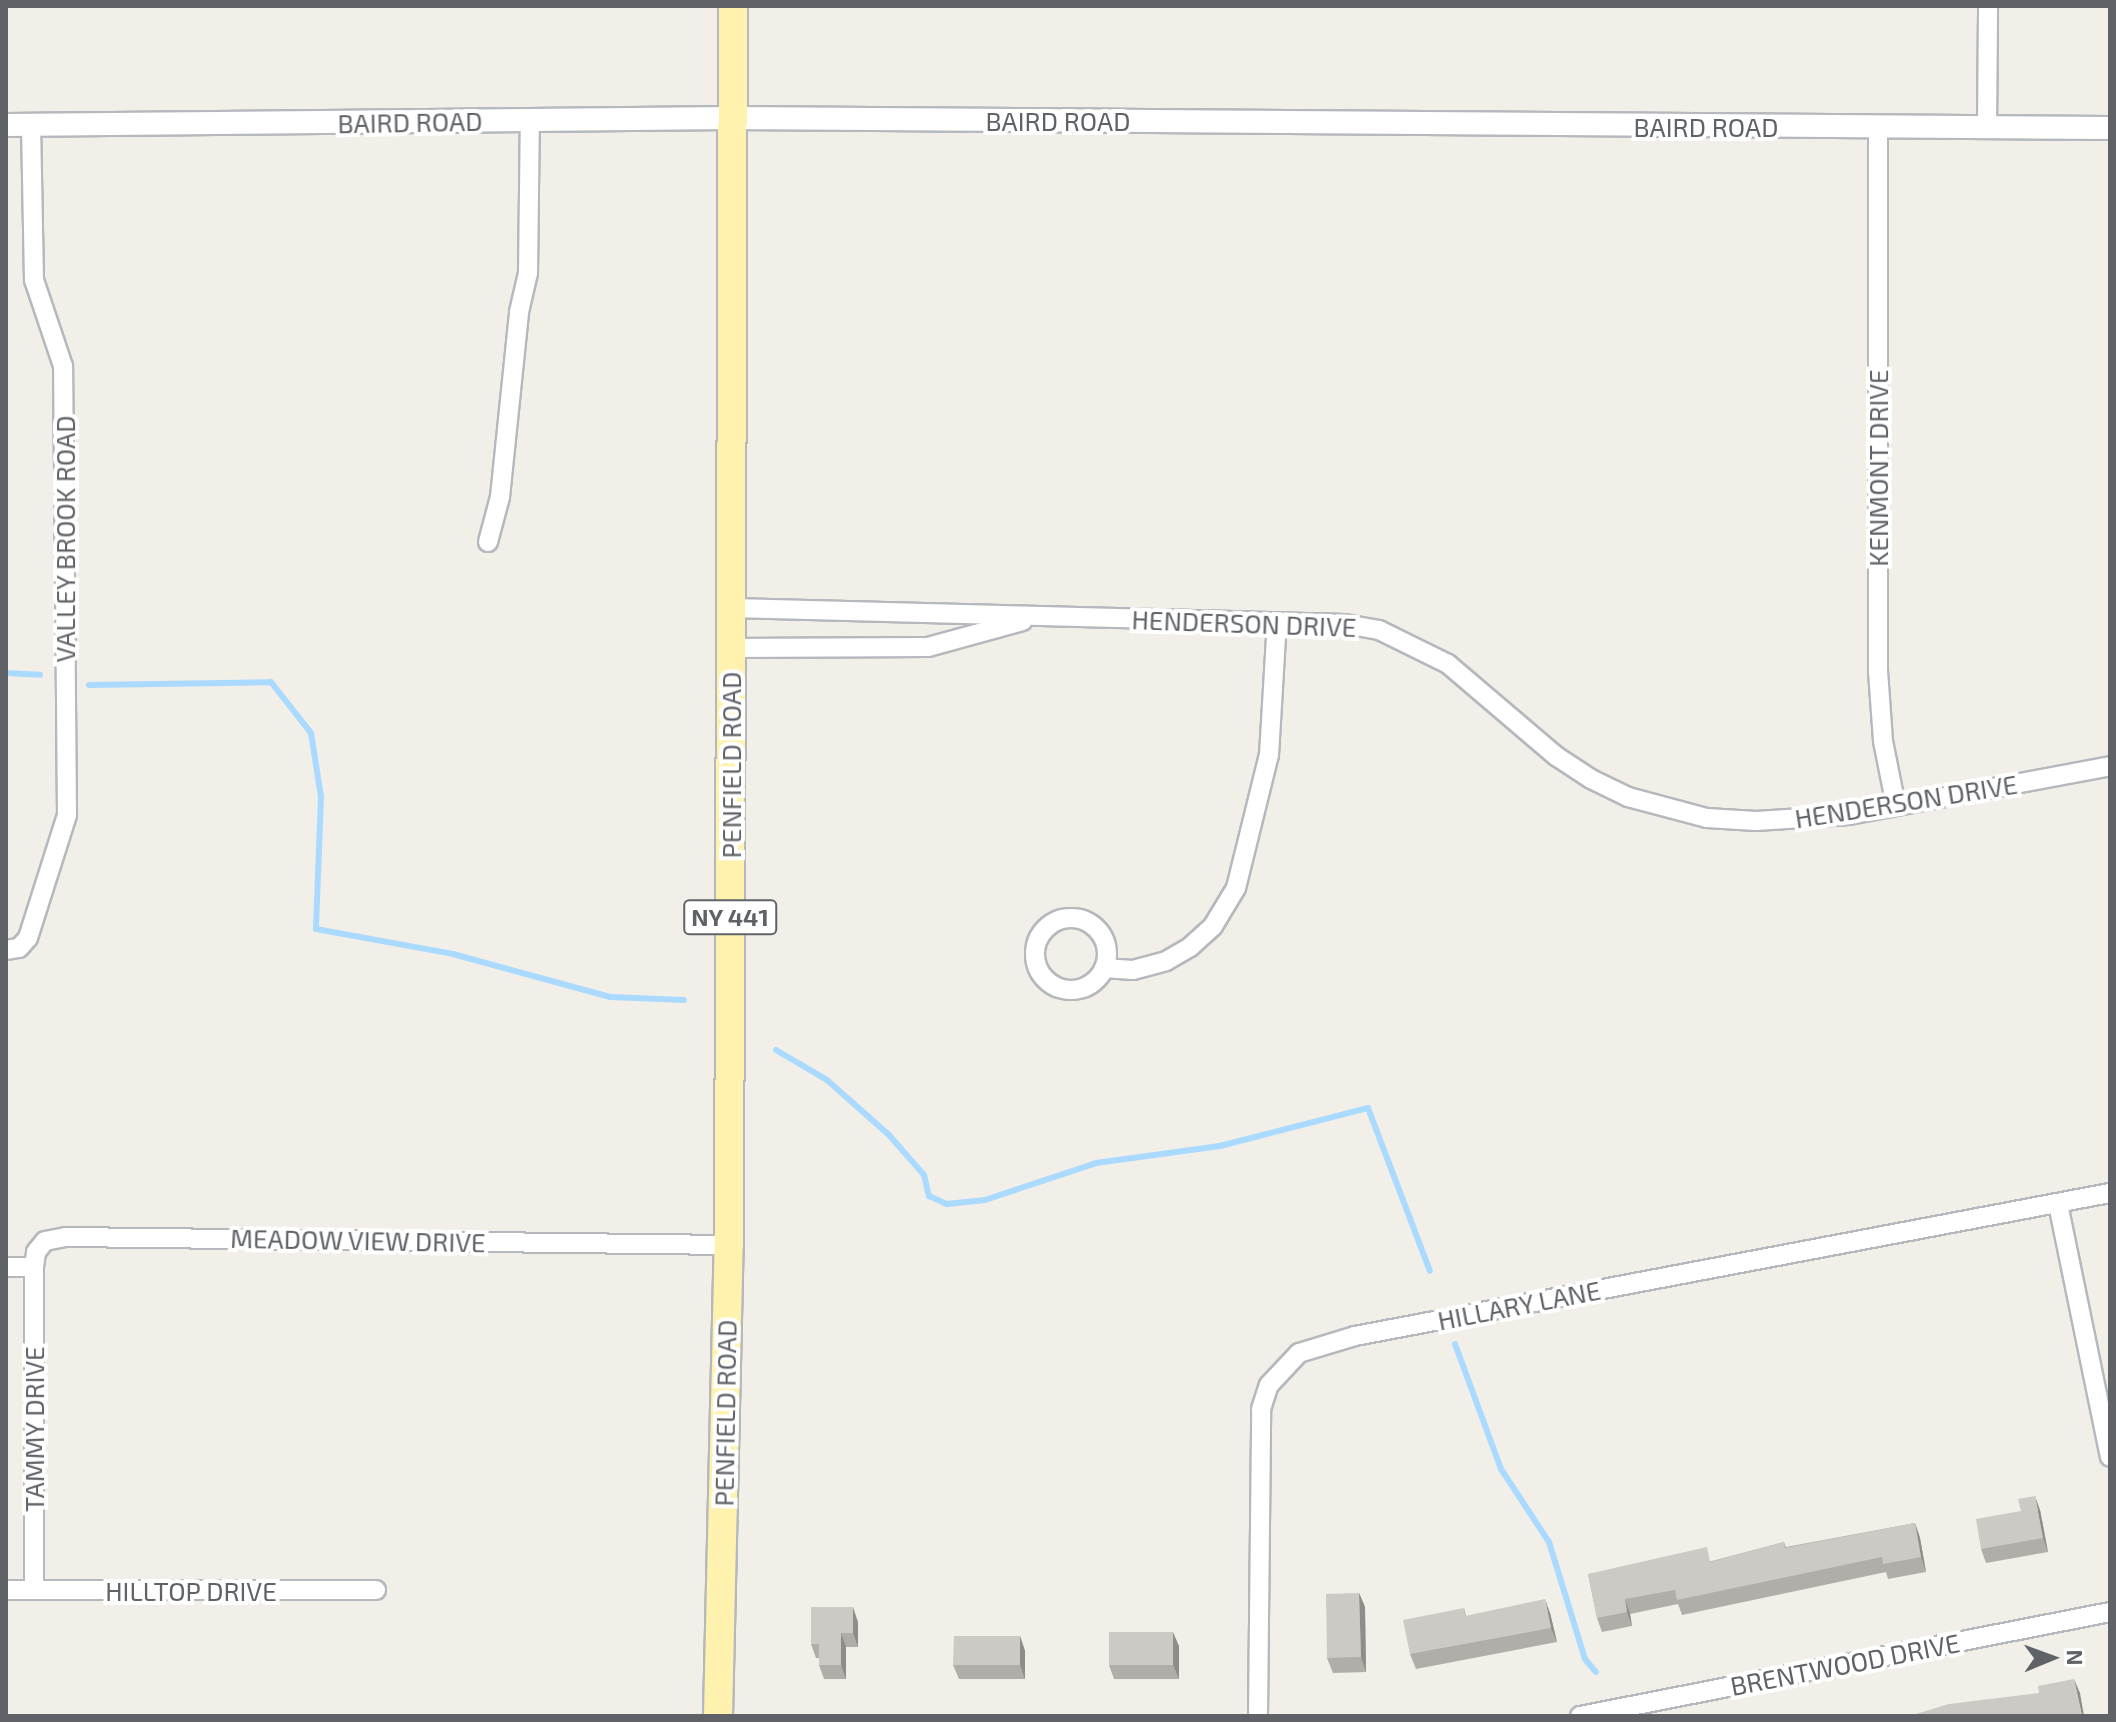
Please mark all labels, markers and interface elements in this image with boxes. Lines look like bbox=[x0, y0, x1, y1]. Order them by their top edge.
street label: BAIRD ROAD bbox=[337, 105, 483, 139]
street label: BAIRD ROAD bbox=[985, 105, 1131, 137]
street label: BAIRD ROAD bbox=[1633, 111, 1779, 143]
street label: KENMONT DRIVE bbox=[1862, 369, 1894, 567]
street label: VALLEY BROOK ROAD bbox=[49, 415, 81, 663]
street label: HENDERSON DRIVE bbox=[1131, 603, 1357, 643]
street label: PENFIELD ROAD bbox=[715, 672, 747, 858]
street label: HENDERSON DRIVE bbox=[1793, 768, 2019, 834]
road number: NY 441 bbox=[682, 897, 778, 937]
street label: MEADOW VIEW DRIVE bbox=[229, 1222, 487, 1258]
street label: HILLARY LANE bbox=[1435, 1274, 1603, 1336]
street label: PENFIELD ROAD bbox=[708, 1319, 742, 1507]
street label: TAMMY DRIVE bbox=[18, 1346, 50, 1512]
street label: HILLTOP DRIVE bbox=[105, 1575, 277, 1607]
north arrow bbox=[2012, 1618, 2092, 1698]
street label: BRENTWOOD DRIVE bbox=[1728, 1626, 1962, 1702]
text: N bbox=[2063, 1649, 2089, 1666]

